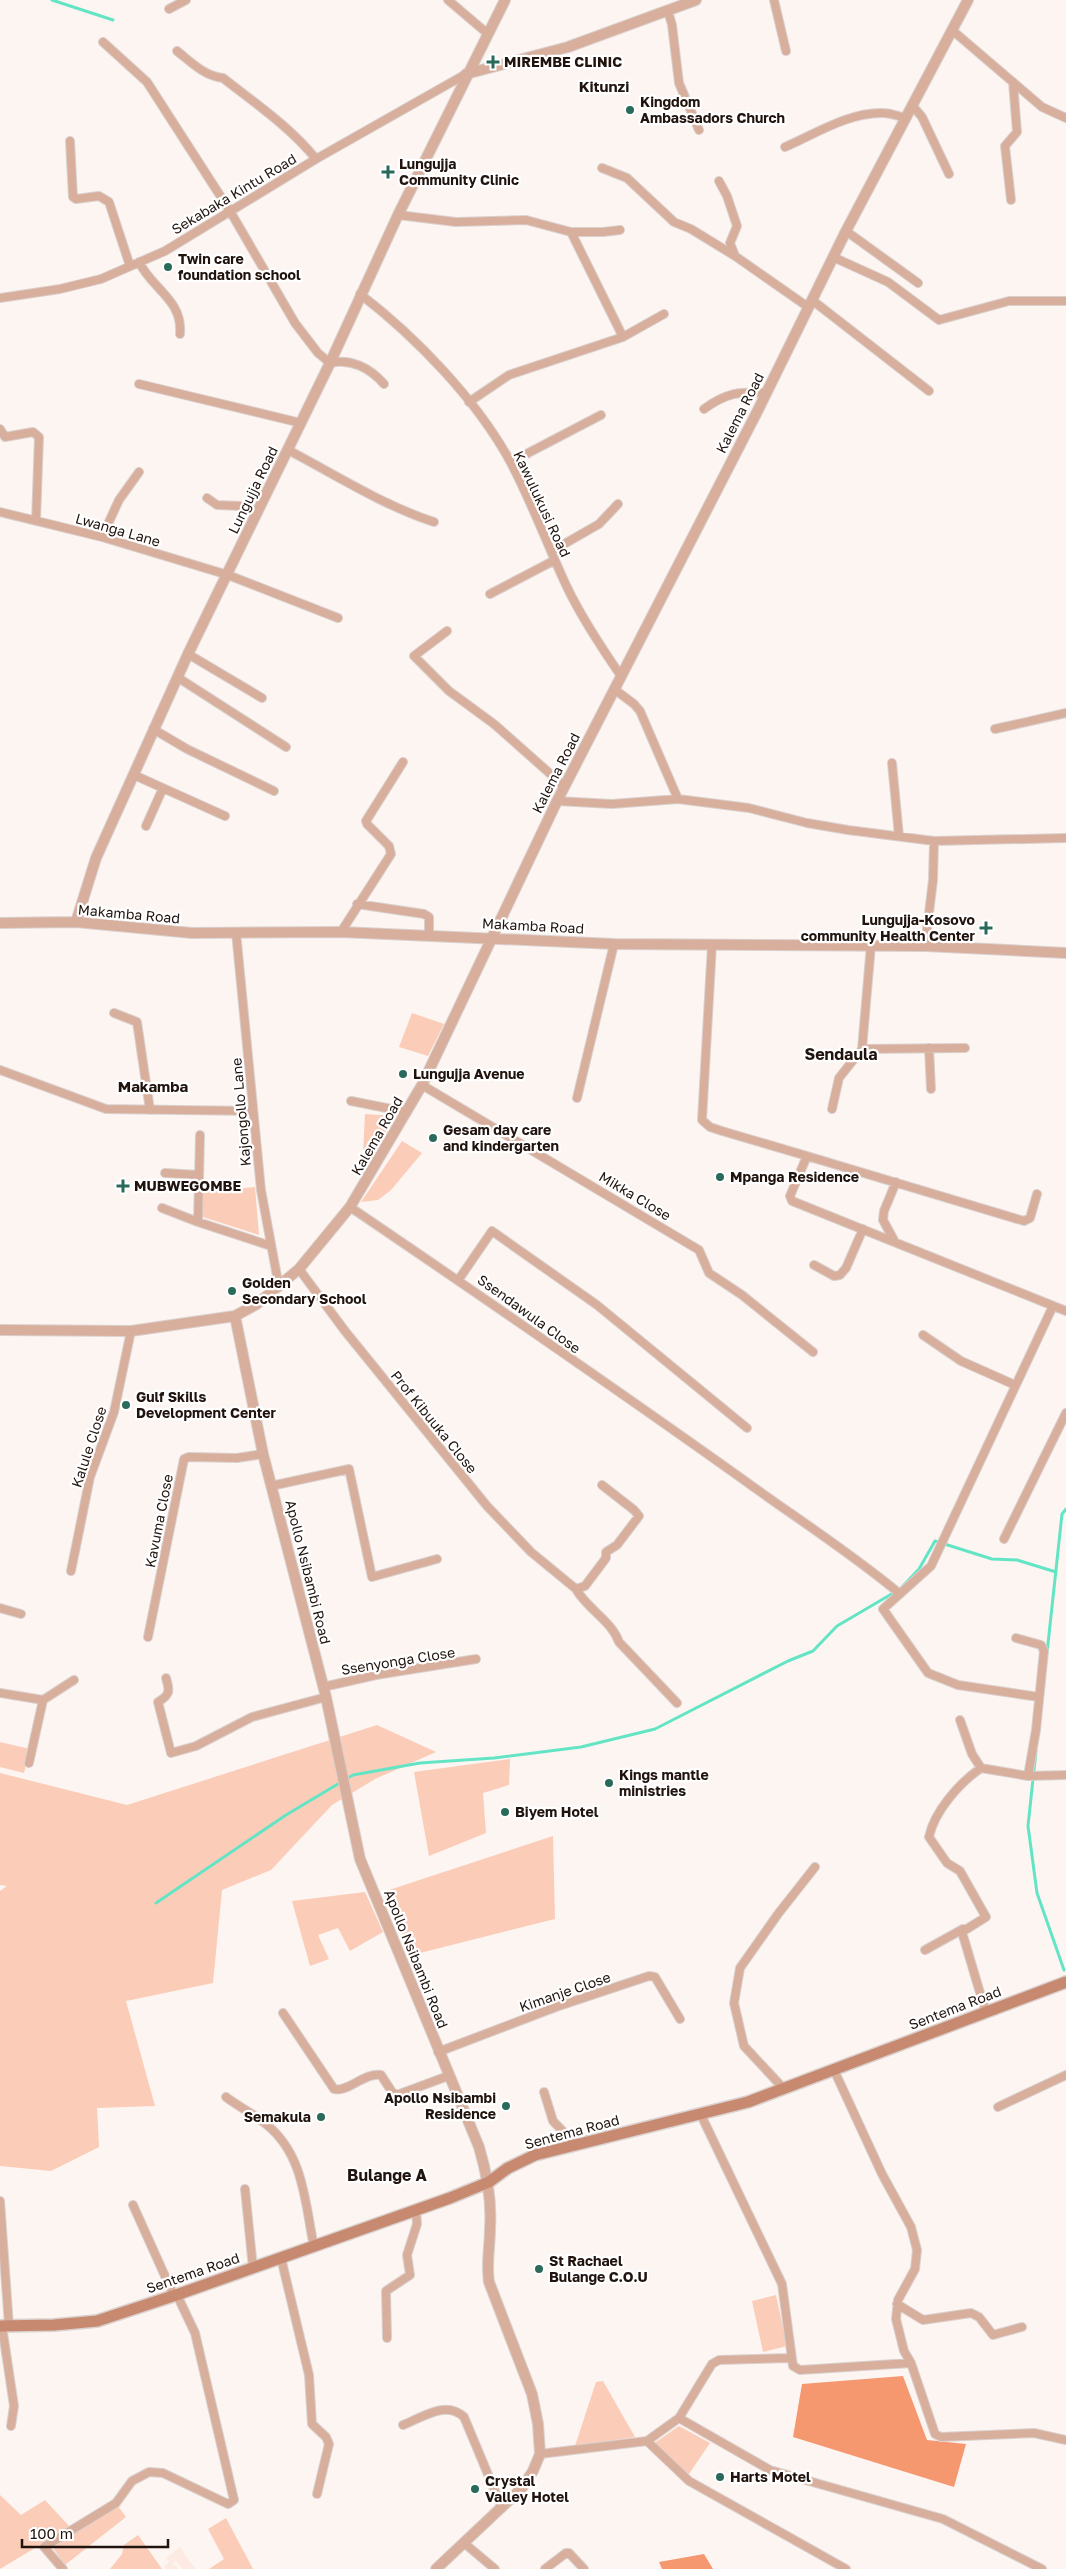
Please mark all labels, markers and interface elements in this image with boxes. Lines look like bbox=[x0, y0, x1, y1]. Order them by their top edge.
place label: MIREMBE CLINIC bbox=[504, 53, 622, 70]
marker: MIREMBE CLINIC bbox=[486, 55, 500, 69]
district label: Kitunzi bbox=[579, 77, 629, 95]
place label: Kingdom Ambassadors Church bbox=[640, 93, 785, 126]
marker: Kingdom Ambassadors Church bbox=[624, 104, 636, 116]
street label: Sekabaka Kintu Road bbox=[168, 150, 299, 237]
place label: Lungujja Community Clinic bbox=[399, 155, 519, 188]
marker: Lungujja Community Clinic bbox=[381, 165, 395, 179]
place label: Twin care foundation school bbox=[178, 250, 301, 283]
marker: Twin care foundation school bbox=[162, 261, 174, 273]
street label: Kalema Road bbox=[712, 370, 767, 456]
street label: Lungujja Road bbox=[224, 443, 281, 536]
street label: Kawulukusi Road bbox=[510, 448, 575, 560]
street label: Lwanga Lane bbox=[74, 509, 163, 550]
street label: Kalema Road bbox=[528, 730, 583, 816]
street label: Makamba Road bbox=[77, 901, 181, 926]
place label: Lungujja-Kosovo community Health Center bbox=[801, 911, 976, 944]
street label: Makamba Road bbox=[481, 914, 585, 937]
marker: Lungujja-Kosovo community Health Center bbox=[979, 921, 993, 935]
district label: Sendaula bbox=[804, 1044, 878, 1064]
street label: Kajongollo Lane bbox=[227, 1057, 254, 1167]
place label: Lungujja Avenue bbox=[413, 1065, 524, 1082]
marker: Lungujja Avenue bbox=[397, 1068, 409, 1080]
district label: Makamba bbox=[118, 1077, 188, 1095]
street label: Kalema Road bbox=[347, 1093, 406, 1178]
place label: Gesam day care and kindergarten bbox=[443, 1121, 559, 1154]
marker: Gesam day care and kindergarten bbox=[427, 1132, 439, 1144]
street label: Mikka Close bbox=[596, 1168, 674, 1224]
place label: Mpanga Residence bbox=[730, 1168, 859, 1185]
marker: Mpanga Residence bbox=[714, 1171, 726, 1183]
place label: MUBWEGOMBE bbox=[134, 1177, 241, 1194]
marker: MUBWEGOMBE bbox=[116, 1179, 130, 1193]
street label: Ssendawula Close bbox=[475, 1271, 584, 1357]
place label: Golden Secondary School bbox=[242, 1274, 367, 1307]
marker: Golden Secondary School bbox=[226, 1285, 238, 1297]
street label: Prof Kibuuka Close bbox=[388, 1367, 481, 1477]
place label: Gulf Skills Development Center bbox=[136, 1388, 277, 1421]
marker: Gulf Skills Development Center bbox=[120, 1399, 132, 1411]
street label: Kalule Close bbox=[67, 1404, 110, 1489]
street label: Kavuma Close bbox=[141, 1473, 176, 1569]
street label: Apollo Nsibambi Road bbox=[282, 1498, 335, 1646]
street label: Ssenyonga Close bbox=[340, 1643, 456, 1678]
place label: Kings mantle ministries bbox=[619, 1766, 709, 1799]
marker: Kings mantle ministries bbox=[603, 1777, 615, 1789]
place label: Biyem Hotel bbox=[515, 1803, 599, 1820]
marker: Biyem Hotel bbox=[499, 1806, 511, 1818]
street label: Apollo Nsibambi Road bbox=[381, 1887, 452, 2031]
street label: Kimanje Close bbox=[517, 1968, 613, 2015]
street label: Sentema Road bbox=[906, 1982, 1003, 2033]
place label: Apollo Nsibambi Residence bbox=[384, 2089, 496, 2122]
marker: Apollo Nsibambi Residence bbox=[500, 2100, 512, 2112]
place label: Semakula bbox=[244, 2108, 311, 2125]
marker: Semakula bbox=[315, 2111, 327, 2123]
street label: Sentema Road bbox=[523, 2111, 621, 2152]
district label: Bulange A bbox=[347, 2165, 428, 2185]
street label: Sentema Road bbox=[144, 2249, 242, 2296]
place label: St Rachael Bulange C.O.U bbox=[549, 2252, 648, 2285]
marker: St Rachael Bulange C.O.U bbox=[533, 2263, 545, 2275]
place label: Harts Motel bbox=[730, 2468, 811, 2485]
marker: Harts Motel bbox=[714, 2471, 726, 2483]
place label: Crystal Valley Hotel bbox=[485, 2472, 569, 2505]
marker: Crystal Valley Hotel bbox=[469, 2483, 481, 2495]
scale bar bbox=[22, 2516, 169, 2548]
text: 100 m bbox=[30, 2524, 73, 2542]

